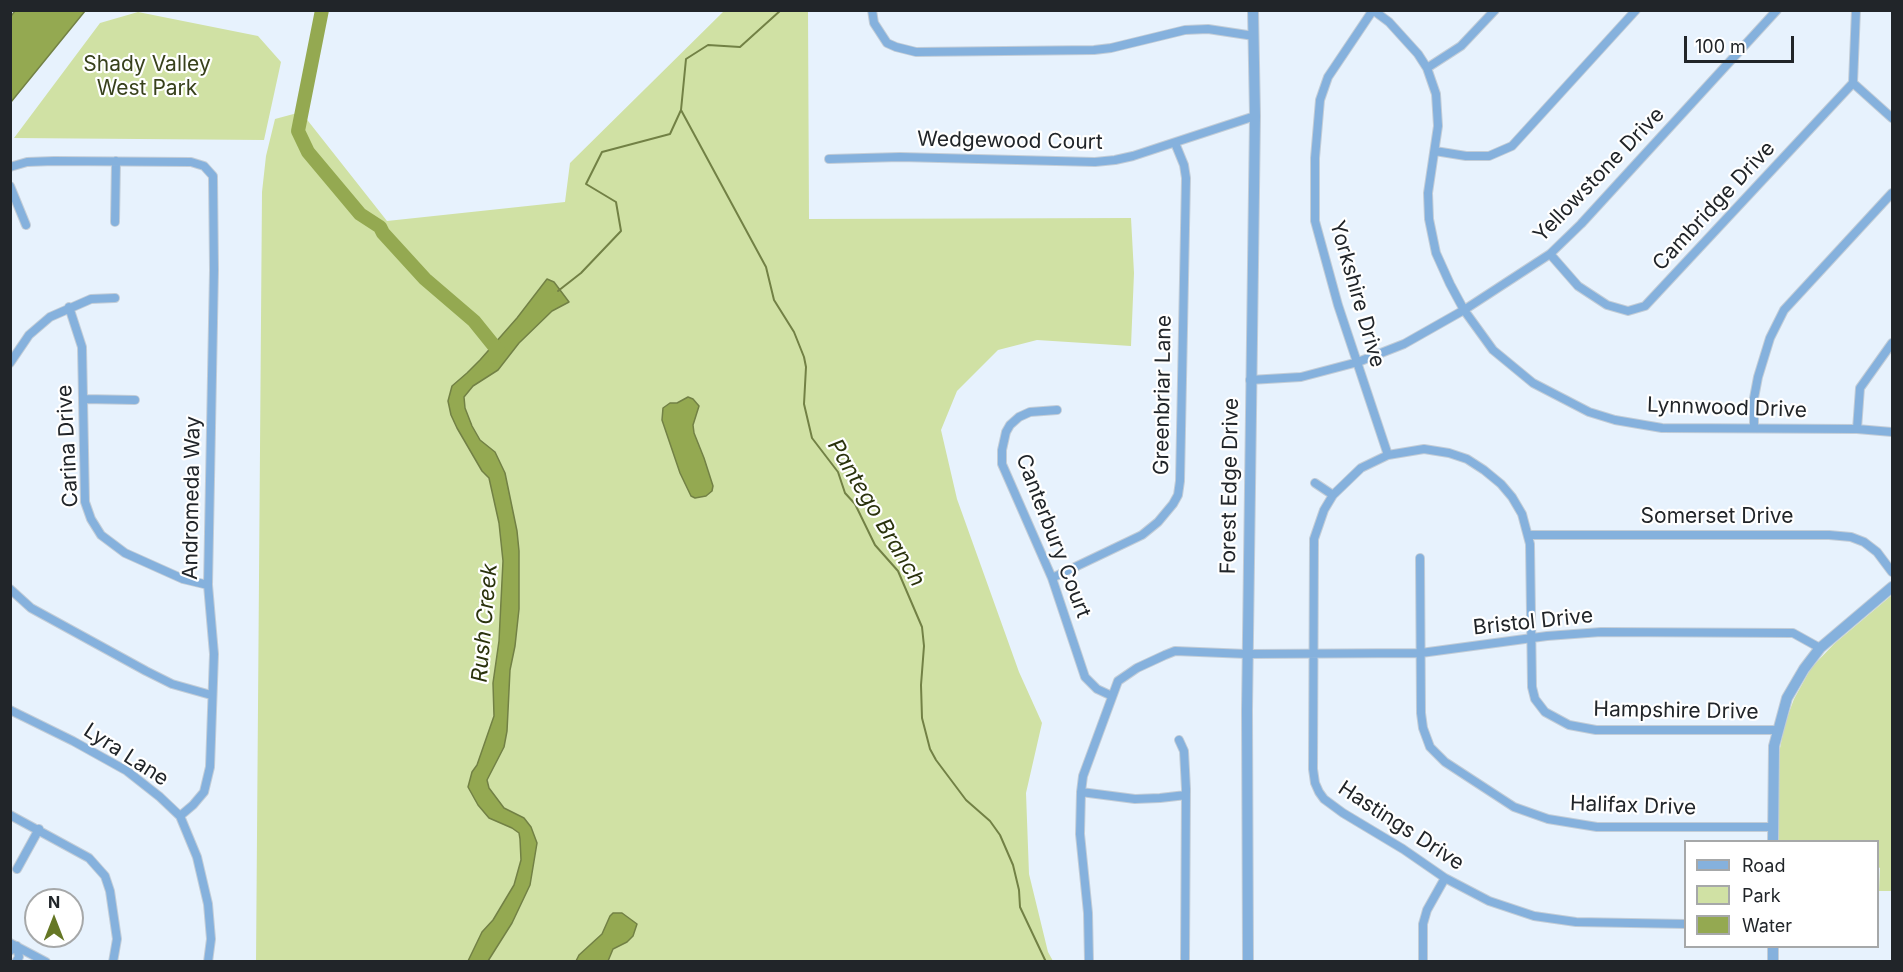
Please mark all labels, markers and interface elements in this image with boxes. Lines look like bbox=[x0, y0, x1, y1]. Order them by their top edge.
scale bar bbox=[1687, 24, 1796, 62]
text: 100 m bbox=[1695, 36, 1746, 57]
park label: Shady Valley West Park bbox=[83, 52, 211, 102]
street label: Yellowstone Drive bbox=[1528, 102, 1670, 248]
street label: Wedgewood Court bbox=[917, 127, 1103, 155]
street label: Cambridge Drive bbox=[1648, 136, 1780, 276]
street label: Yorkshire Drive bbox=[1324, 218, 1390, 370]
street label: Greenbriar Lane bbox=[1149, 315, 1177, 475]
street label: Carina Drive bbox=[52, 384, 84, 508]
street label: Lynnwood Drive bbox=[1647, 393, 1807, 423]
street label: Forest Edge Drive bbox=[1216, 398, 1244, 574]
street label: Andromeda Way bbox=[178, 416, 206, 580]
water label: Pantego Branch bbox=[822, 434, 930, 592]
street label: Canterbury Court bbox=[1010, 451, 1096, 621]
street label: Somerset Drive bbox=[1641, 504, 1793, 530]
water label: Rush Creek bbox=[467, 562, 503, 684]
street label: Bristol Drive bbox=[1472, 603, 1594, 641]
street label: Hampshire Drive bbox=[1593, 697, 1759, 725]
street label: Lyra Lane bbox=[79, 718, 173, 792]
street label: Hastings Drive bbox=[1333, 776, 1469, 876]
street label: Halifax Drive bbox=[1569, 791, 1697, 821]
legend bbox=[1684, 840, 1879, 948]
text: Road bbox=[1742, 855, 1785, 876]
text: Park bbox=[1742, 885, 1781, 906]
north arrow bbox=[24, 888, 84, 948]
text: N bbox=[48, 892, 60, 912]
text: Water bbox=[1742, 915, 1792, 936]

